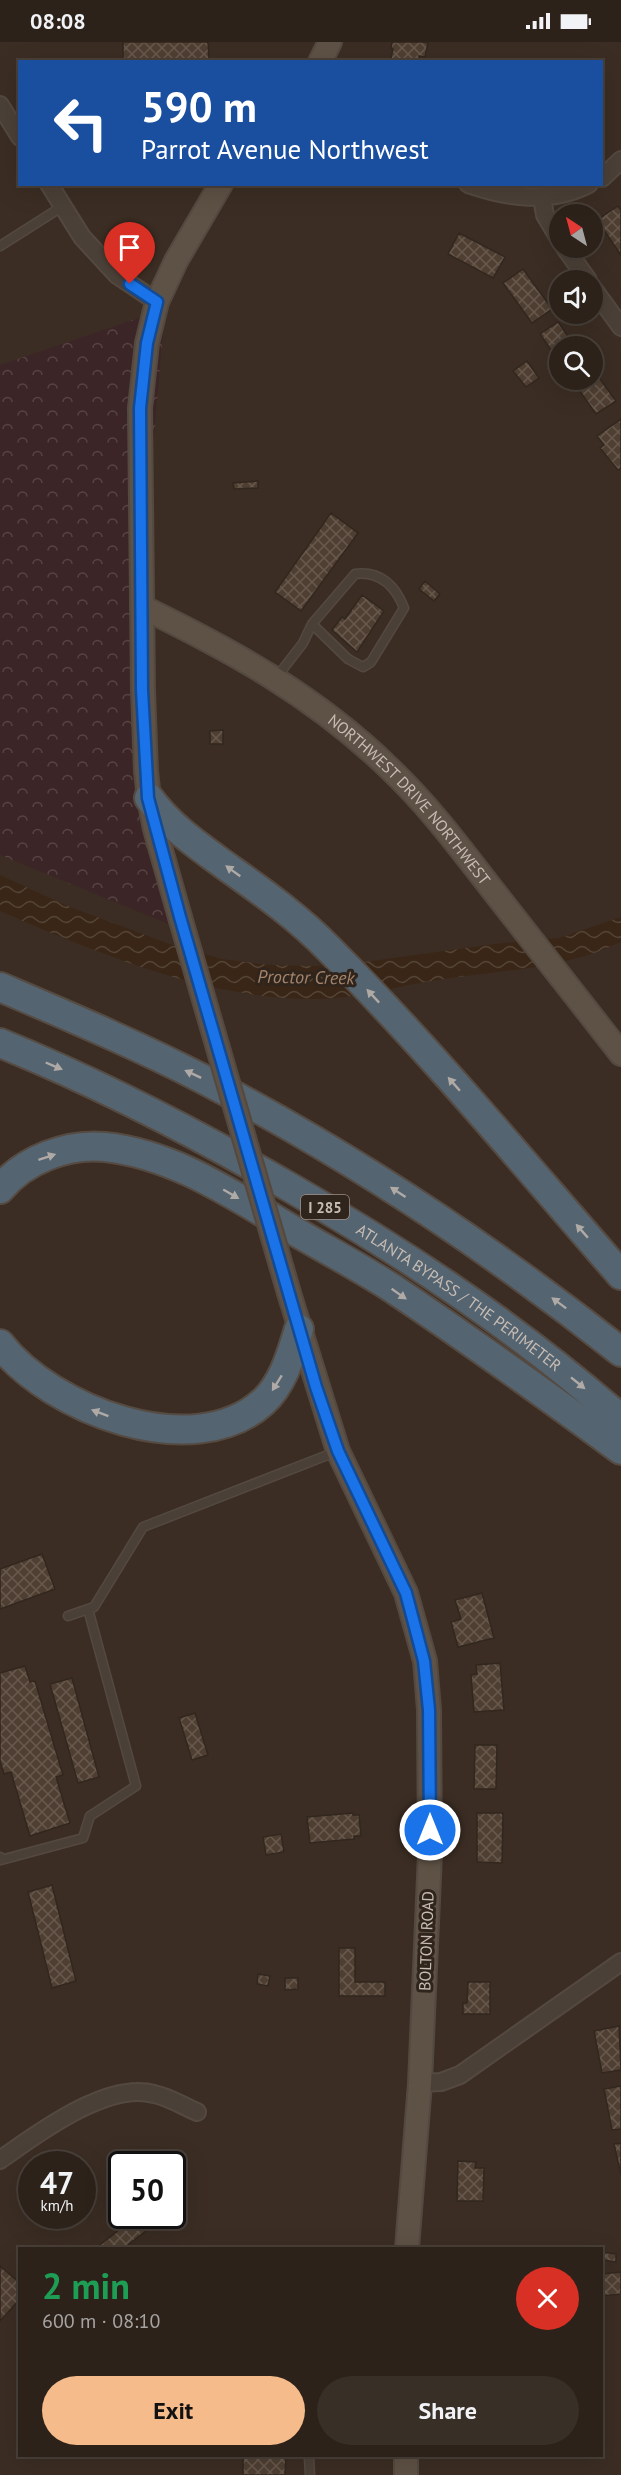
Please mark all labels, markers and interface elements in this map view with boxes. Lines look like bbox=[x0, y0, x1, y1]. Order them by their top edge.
text: 08:08 bbox=[30, 7, 86, 35]
text: 590 m bbox=[141, 79, 257, 134]
icon: left bbox=[42, 84, 120, 162]
text: Parrot Avenue Northwest bbox=[141, 132, 429, 166]
north arrow bbox=[549, 204, 603, 258]
map controls bbox=[549, 204, 603, 390]
pin bbox=[104, 222, 155, 284]
icon: arrive bbox=[113, 231, 146, 264]
button: sound bbox=[549, 270, 603, 324]
button: search bbox=[549, 336, 603, 390]
street label: NORTHWEST DRIVE NORTHWEST bbox=[324, 710, 495, 889]
one-way arrow bbox=[225, 865, 241, 877]
water label: Proctor Creek bbox=[257, 965, 356, 989]
one-way arrow bbox=[367, 990, 381, 1004]
one-way arrow bbox=[45, 1061, 62, 1070]
one-way arrow bbox=[184, 1069, 201, 1078]
one-way arrow bbox=[448, 1077, 461, 1092]
one-way arrow bbox=[38, 1151, 56, 1161]
one-way arrow bbox=[390, 1187, 406, 1198]
one-way arrow bbox=[223, 1189, 240, 1199]
road number: I 285 bbox=[301, 1195, 349, 1219]
street label: ATLANTA BYPASS / THE PERIMETER bbox=[353, 1219, 566, 1375]
one-way arrow bbox=[576, 1224, 589, 1239]
one-way arrow bbox=[391, 1288, 407, 1300]
one-way arrow bbox=[551, 1297, 566, 1309]
one-way arrow bbox=[272, 1375, 283, 1391]
one-way arrow bbox=[570, 1377, 586, 1390]
one-way arrow bbox=[91, 1408, 109, 1418]
position arrow bbox=[398, 1798, 462, 1862]
street label: BOLTON ROAD bbox=[414, 1891, 438, 1991]
speed limit sign: 50 bbox=[108, 2151, 186, 2229]
text: 47 bbox=[40, 2163, 74, 2202]
text: km/h bbox=[41, 2196, 73, 2215]
text: 2 min bbox=[42, 2262, 130, 2309]
button: close bbox=[516, 2267, 579, 2330]
text: 600 m · 08:10 bbox=[42, 2308, 160, 2334]
button: Exit bbox=[42, 2376, 305, 2445]
button: Share bbox=[317, 2376, 579, 2445]

